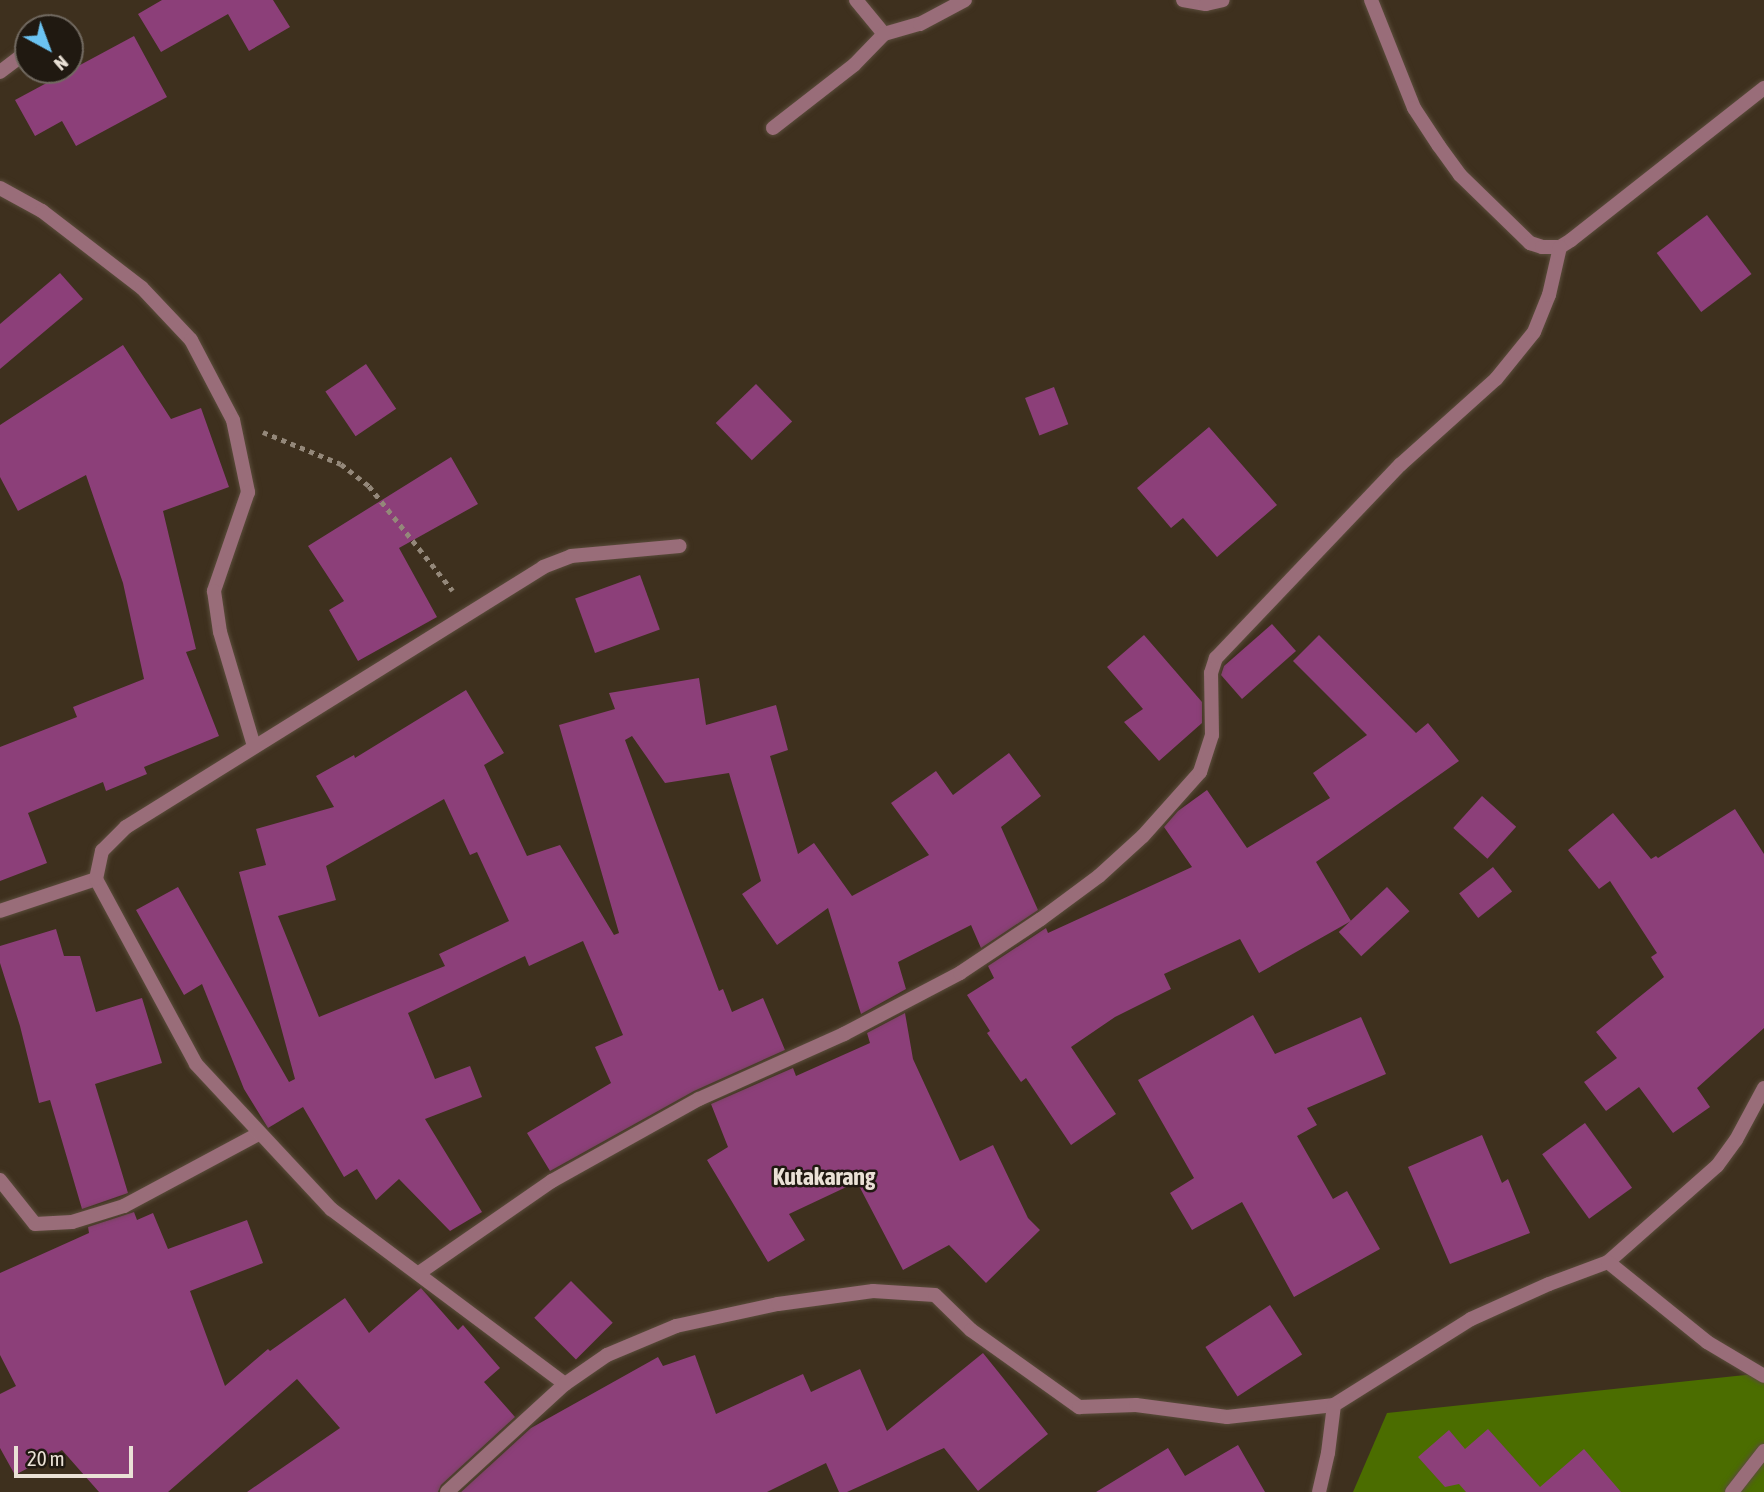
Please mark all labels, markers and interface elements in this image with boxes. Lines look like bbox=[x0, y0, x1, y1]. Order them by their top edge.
north arrow bbox=[14, 14, 84, 84]
text: N bbox=[50, 51, 73, 75]
district label: Kutakarang bbox=[773, 1163, 875, 1191]
scale bar bbox=[18, 1432, 136, 1476]
text: 20 m bbox=[27, 1446, 65, 1470]

